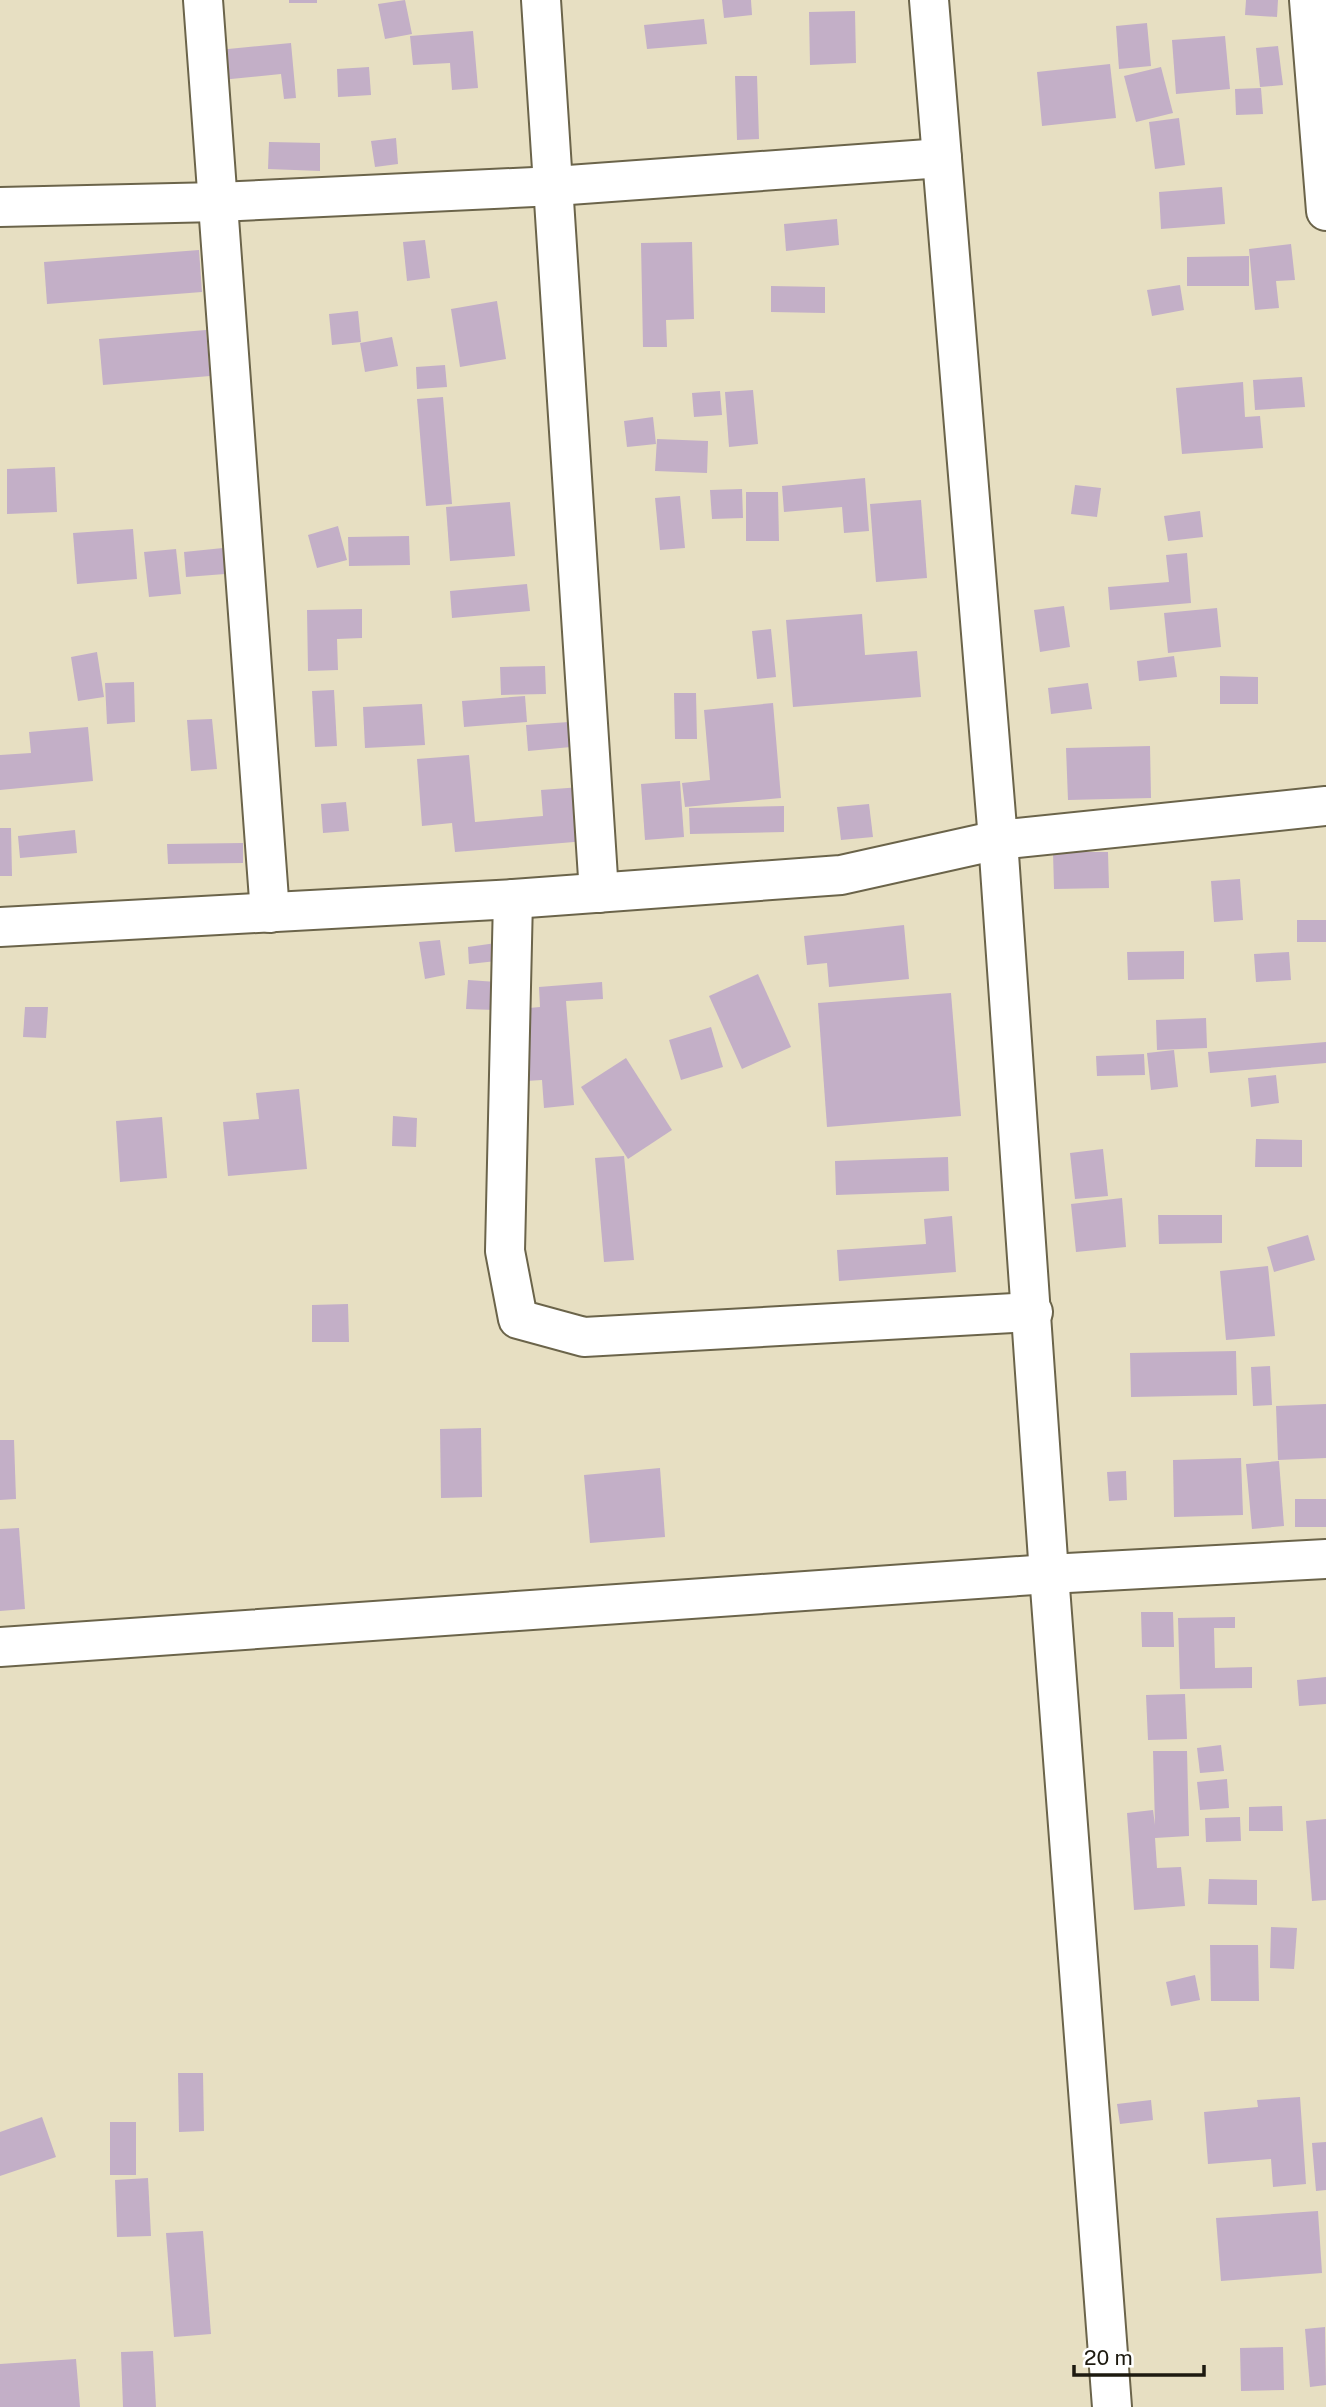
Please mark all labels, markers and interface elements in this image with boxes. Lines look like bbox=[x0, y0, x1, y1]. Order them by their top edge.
scale bar bbox=[1074, 2334, 1204, 2378]
text: 20 m bbox=[1084, 2345, 1133, 2370]

